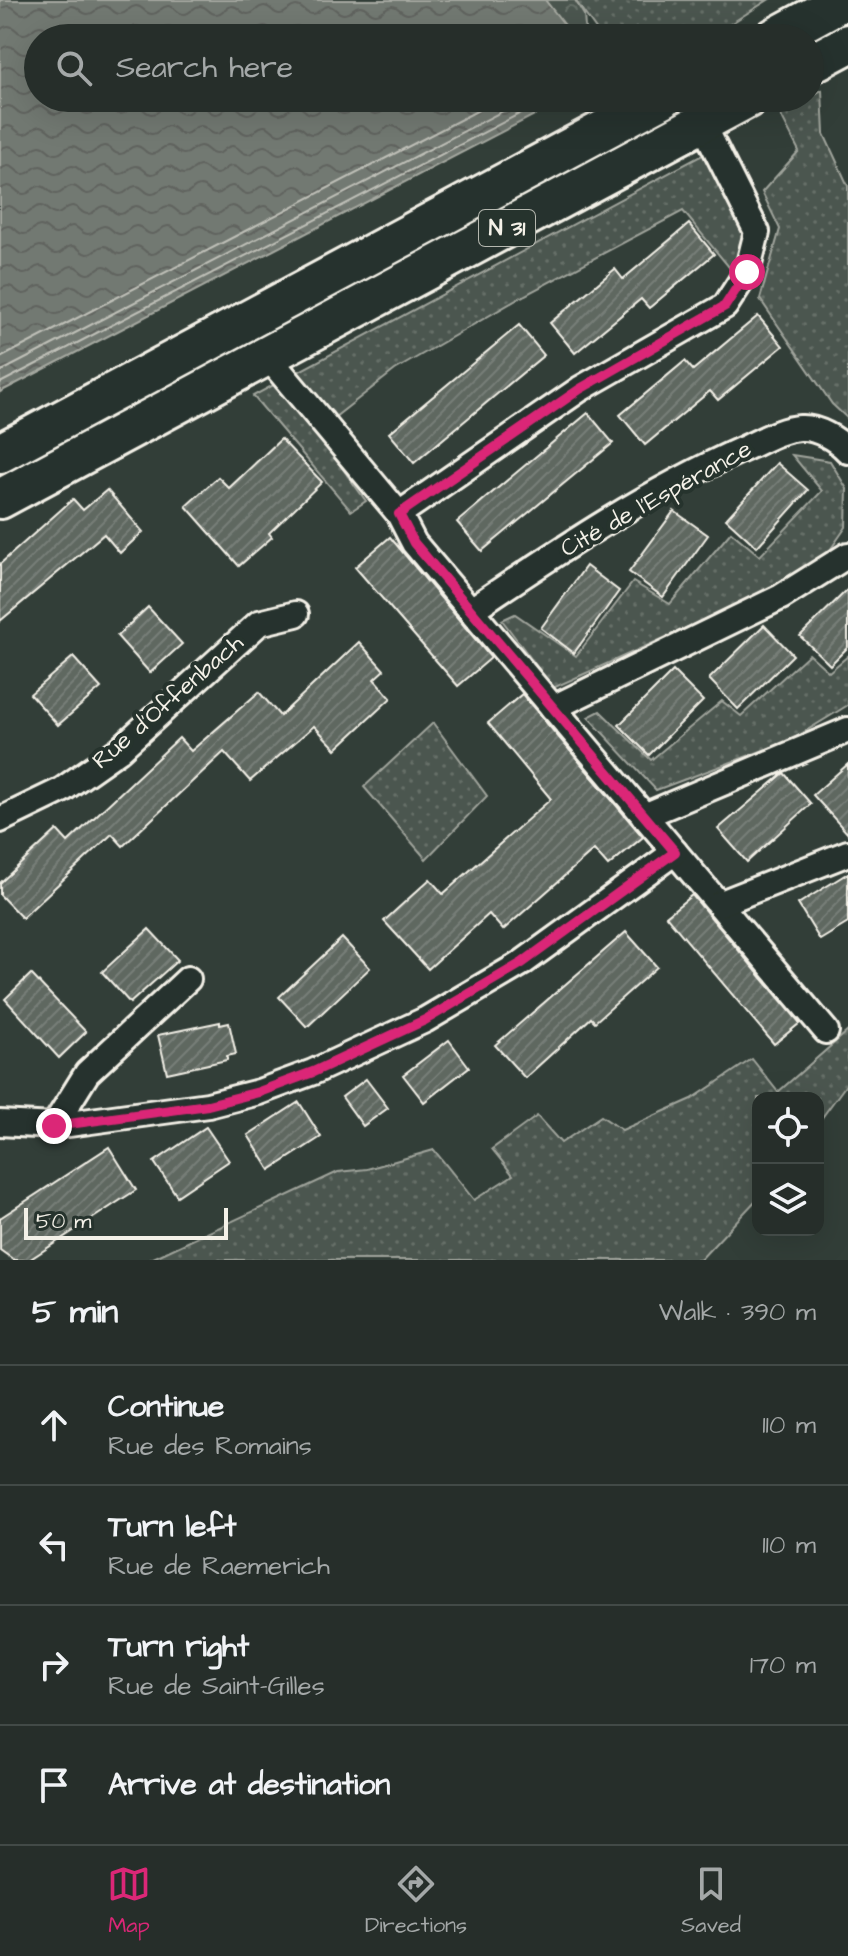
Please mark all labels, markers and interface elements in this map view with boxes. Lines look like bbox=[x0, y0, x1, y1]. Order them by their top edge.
search box bbox=[24, 24, 824, 112]
icon: search bbox=[52, 46, 96, 90]
text: Search here bbox=[116, 47, 293, 89]
road number: N 31 bbox=[479, 210, 535, 246]
route start bbox=[729, 254, 765, 290]
street label: Cité de l'Espérance bbox=[554, 432, 758, 566]
street label: Rue d'Offenbach bbox=[85, 627, 251, 777]
map controls bbox=[752, 1092, 824, 1236]
button: locate bbox=[752, 1092, 824, 1164]
route end bbox=[36, 1108, 72, 1144]
button: layers bbox=[752, 1164, 824, 1236]
scale bar bbox=[24, 1204, 228, 1240]
text: 50 m bbox=[36, 1206, 91, 1237]
text: 5 min bbox=[32, 1288, 118, 1336]
text: Walk · 390 m bbox=[659, 1294, 816, 1330]
text: Continue bbox=[108, 1386, 224, 1428]
icon: ahead bbox=[32, 1403, 76, 1447]
text: 110 m bbox=[762, 1407, 816, 1443]
text: Rue des Romains bbox=[108, 1428, 312, 1464]
text: Turn left bbox=[108, 1506, 236, 1548]
icon: left bbox=[32, 1523, 76, 1567]
text: 110 m bbox=[762, 1527, 816, 1563]
text: Rue de Raemerich bbox=[108, 1548, 330, 1584]
text: Turn right bbox=[108, 1626, 249, 1668]
icon: right bbox=[32, 1643, 76, 1687]
text: 170 m bbox=[750, 1647, 816, 1683]
text: Rue de Saint-Gilles bbox=[108, 1668, 325, 1704]
icon: arrive bbox=[32, 1763, 76, 1807]
text: Arrive at destination bbox=[108, 1764, 390, 1806]
tab: Map bbox=[107, 1862, 151, 1941]
tab: Directions bbox=[365, 1862, 467, 1941]
tab: Saved bbox=[681, 1862, 741, 1941]

